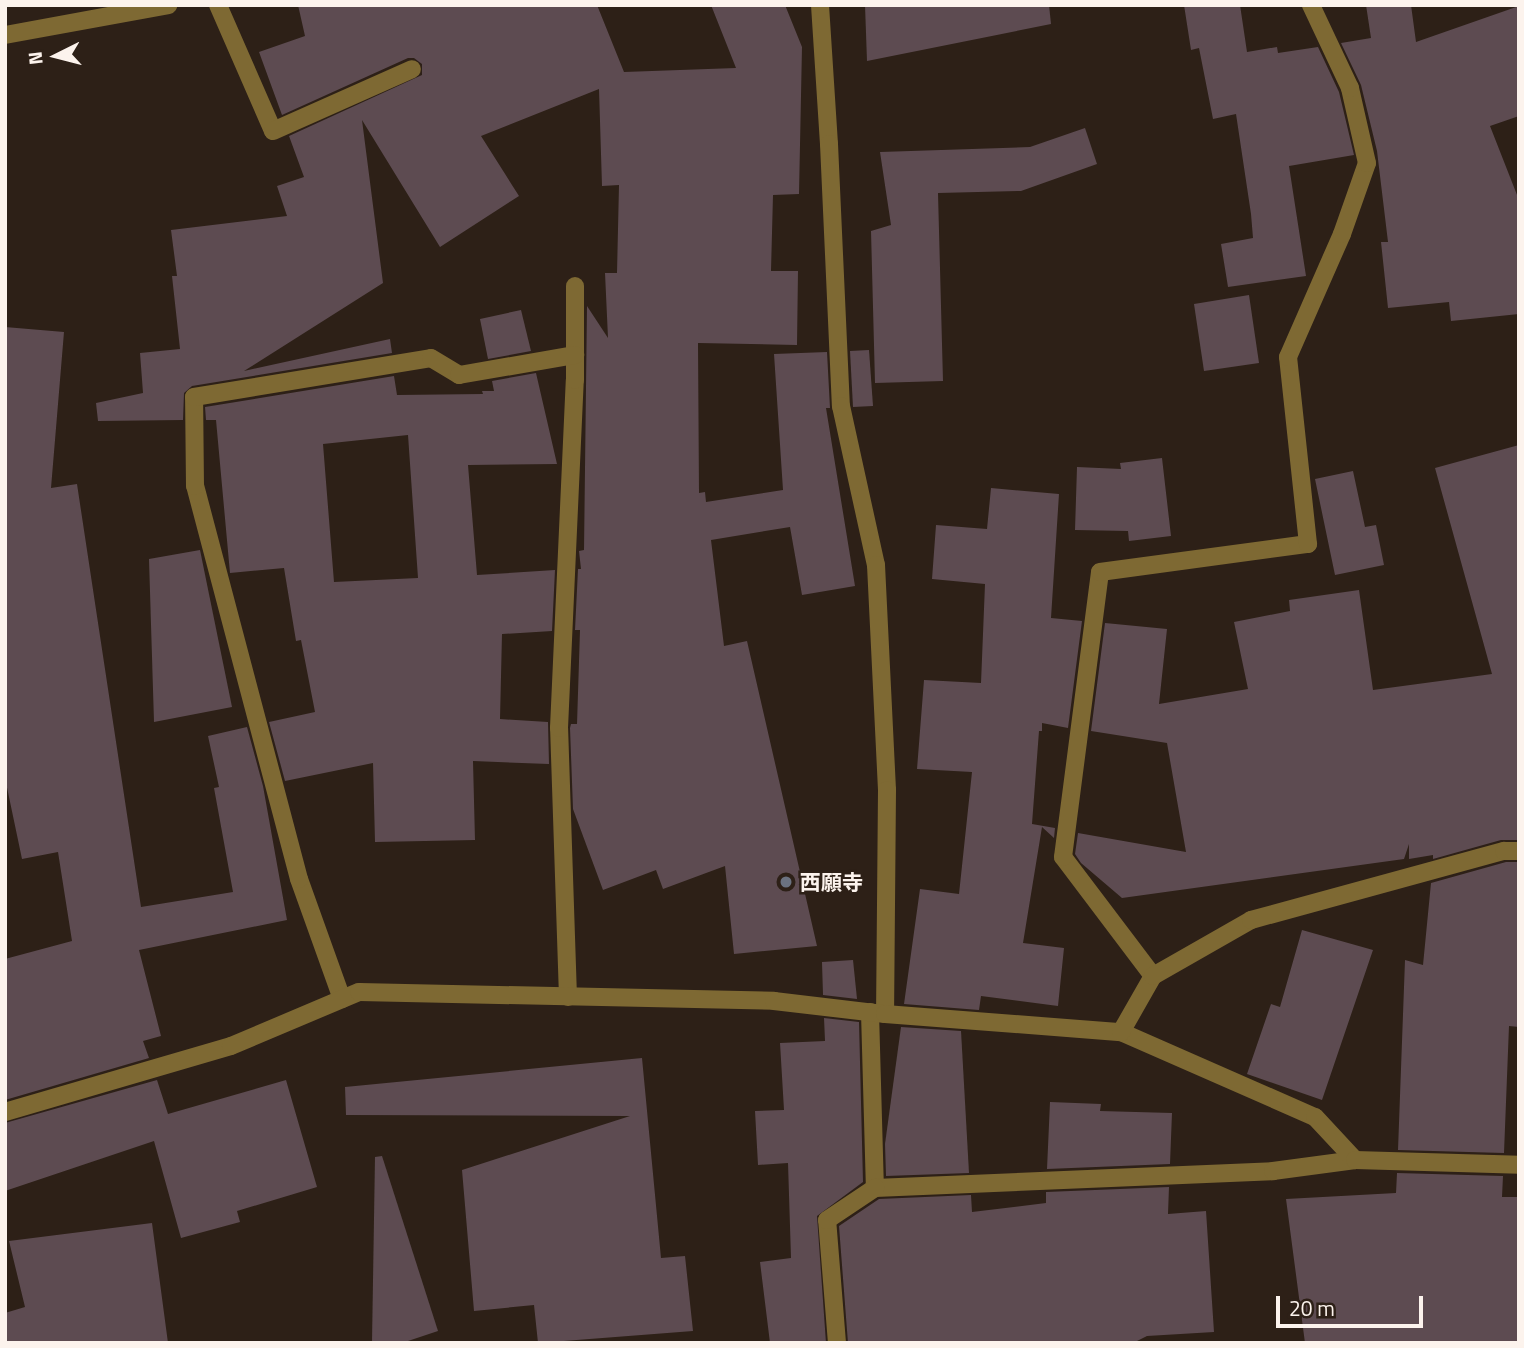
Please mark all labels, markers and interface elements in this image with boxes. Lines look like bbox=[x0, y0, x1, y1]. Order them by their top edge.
north arrow bbox=[21, 21, 91, 91]
text: N bbox=[20, 50, 50, 66]
place label: 西願寺 bbox=[800, 869, 863, 895]
marker: 西願寺 bbox=[778, 874, 794, 890]
scale bar bbox=[1279, 1282, 1426, 1326]
text: 20 m bbox=[1289, 1292, 1335, 1324]

